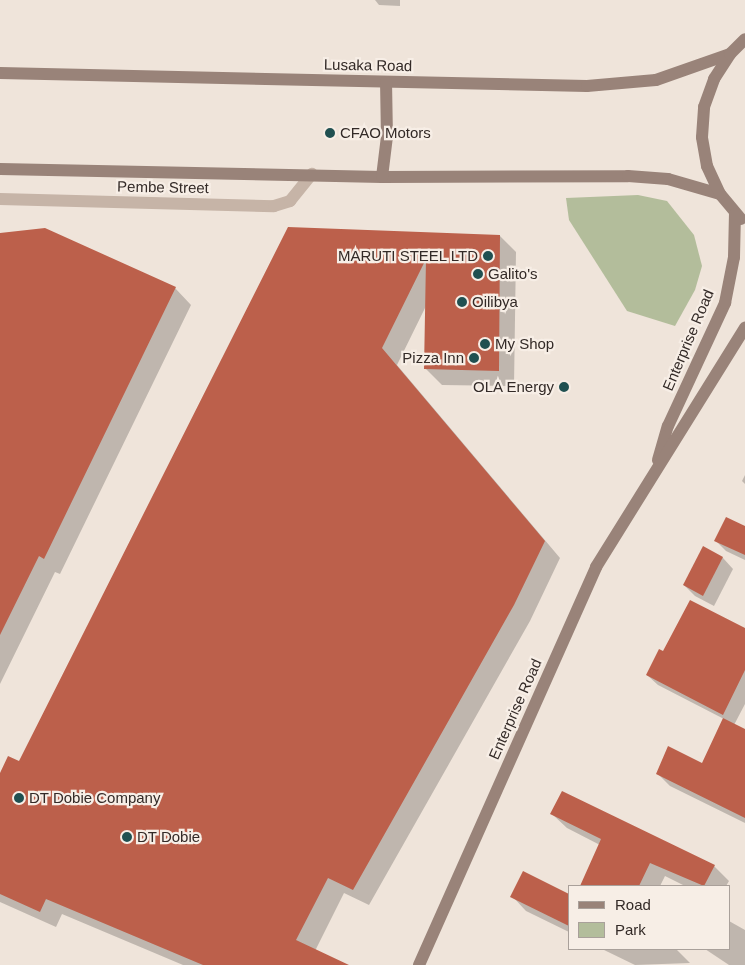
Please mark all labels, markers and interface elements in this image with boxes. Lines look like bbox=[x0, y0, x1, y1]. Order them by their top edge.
street label: Lusaka Road bbox=[324, 55, 412, 75]
place label: CFAO Motors bbox=[340, 124, 431, 142]
marker: CFAO Motors bbox=[324, 127, 336, 139]
street label: Pembe Street bbox=[117, 177, 209, 197]
place label: MARUTI STEEL LTD bbox=[337, 247, 478, 265]
marker: MARUTI STEEL LTD bbox=[482, 250, 494, 262]
place label: Galito's bbox=[488, 265, 538, 283]
marker: Galito's bbox=[472, 268, 484, 280]
street label: Enterprise Road bbox=[659, 287, 717, 393]
place label: Oilibya bbox=[472, 293, 518, 311]
marker: Oilibya bbox=[456, 296, 468, 308]
place label: My Shop bbox=[495, 335, 554, 353]
marker: My Shop bbox=[479, 338, 491, 350]
place label: Pizza Inn bbox=[402, 349, 464, 367]
marker: Pizza Inn bbox=[468, 352, 480, 364]
place label: OLA Energy bbox=[472, 378, 554, 396]
marker: OLA Energy bbox=[558, 381, 570, 393]
street label: Enterprise Road bbox=[485, 656, 545, 762]
place label: DT Dobie Company bbox=[29, 789, 161, 807]
marker: DT Dobie Company bbox=[13, 792, 25, 804]
place label: DT Dobie bbox=[137, 828, 200, 846]
marker: DT Dobie bbox=[121, 831, 133, 843]
legend bbox=[568, 885, 730, 950]
text: Road bbox=[615, 896, 651, 913]
text: Park bbox=[615, 921, 646, 938]

